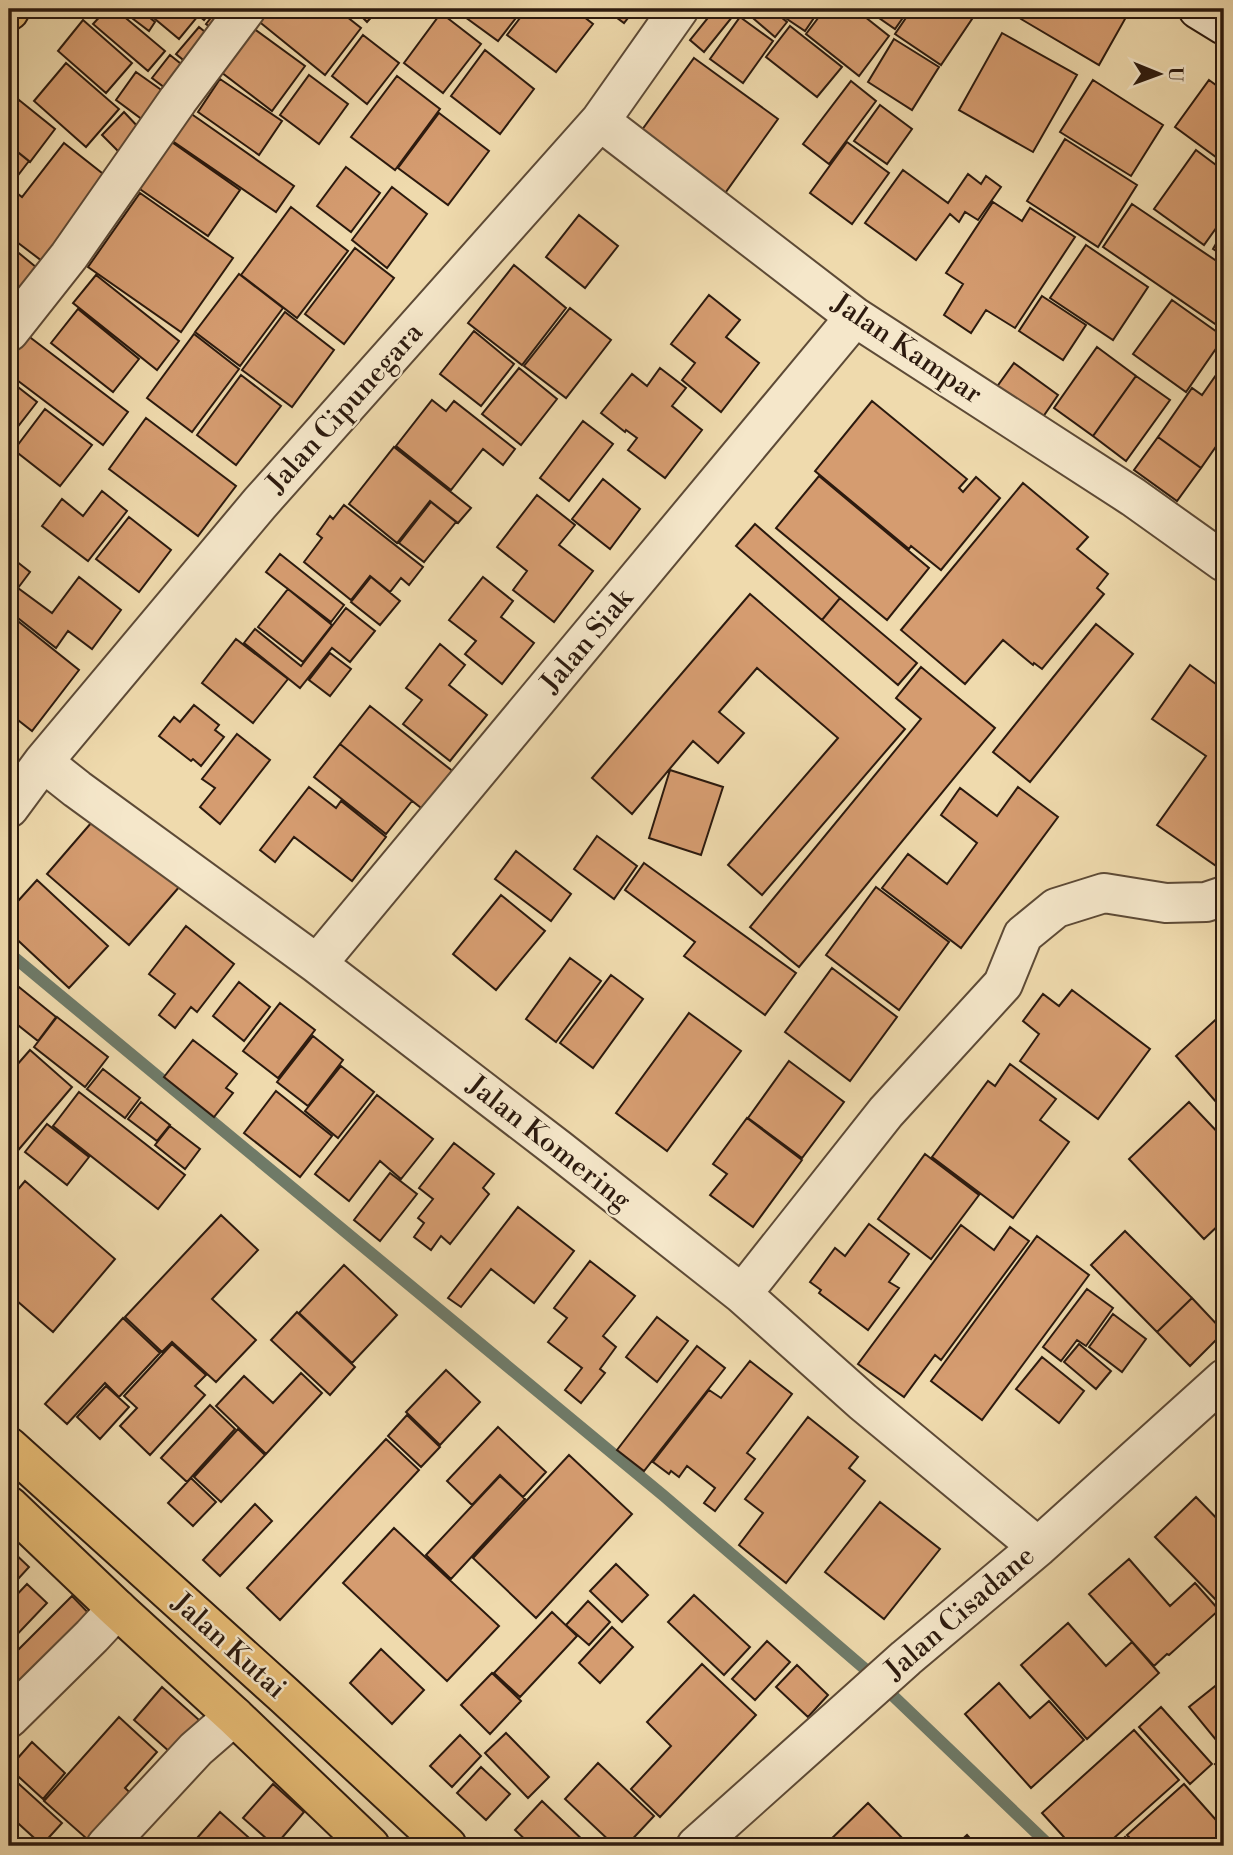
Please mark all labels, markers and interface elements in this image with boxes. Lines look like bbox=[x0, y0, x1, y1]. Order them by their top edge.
north arrow bbox=[1124, 38, 1194, 108]
text: U bbox=[1163, 67, 1187, 82]
street label: Jalan Kampar bbox=[824, 285, 989, 412]
street label: Jalan Cipunegara bbox=[259, 315, 431, 501]
street label: Jalan Siak bbox=[533, 581, 641, 701]
street label: Jalan Komering bbox=[459, 1067, 638, 1218]
street label: Jalan Cisadane bbox=[877, 1539, 1042, 1688]
street label: Jalan Kutai bbox=[164, 1585, 293, 1706]

